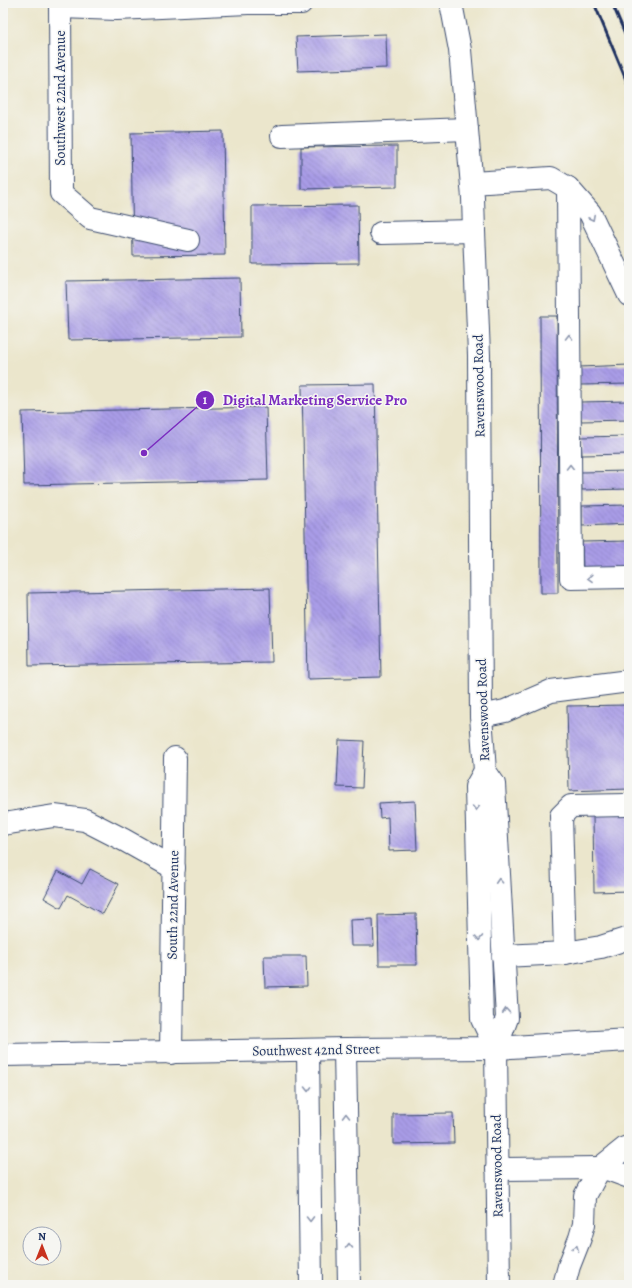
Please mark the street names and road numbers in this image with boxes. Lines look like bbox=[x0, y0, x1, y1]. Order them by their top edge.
street label: Southwest 22nd Avenue bbox=[51, 30, 70, 166]
street label: Ravenswood Road bbox=[469, 334, 489, 438]
street label: Ravenswood Road bbox=[472, 658, 494, 762]
street label: South 22nd Avenue bbox=[163, 850, 183, 960]
street label: Southwest 42nd Street bbox=[252, 1039, 380, 1061]
street label: Ravenswood Road bbox=[487, 1114, 507, 1218]

